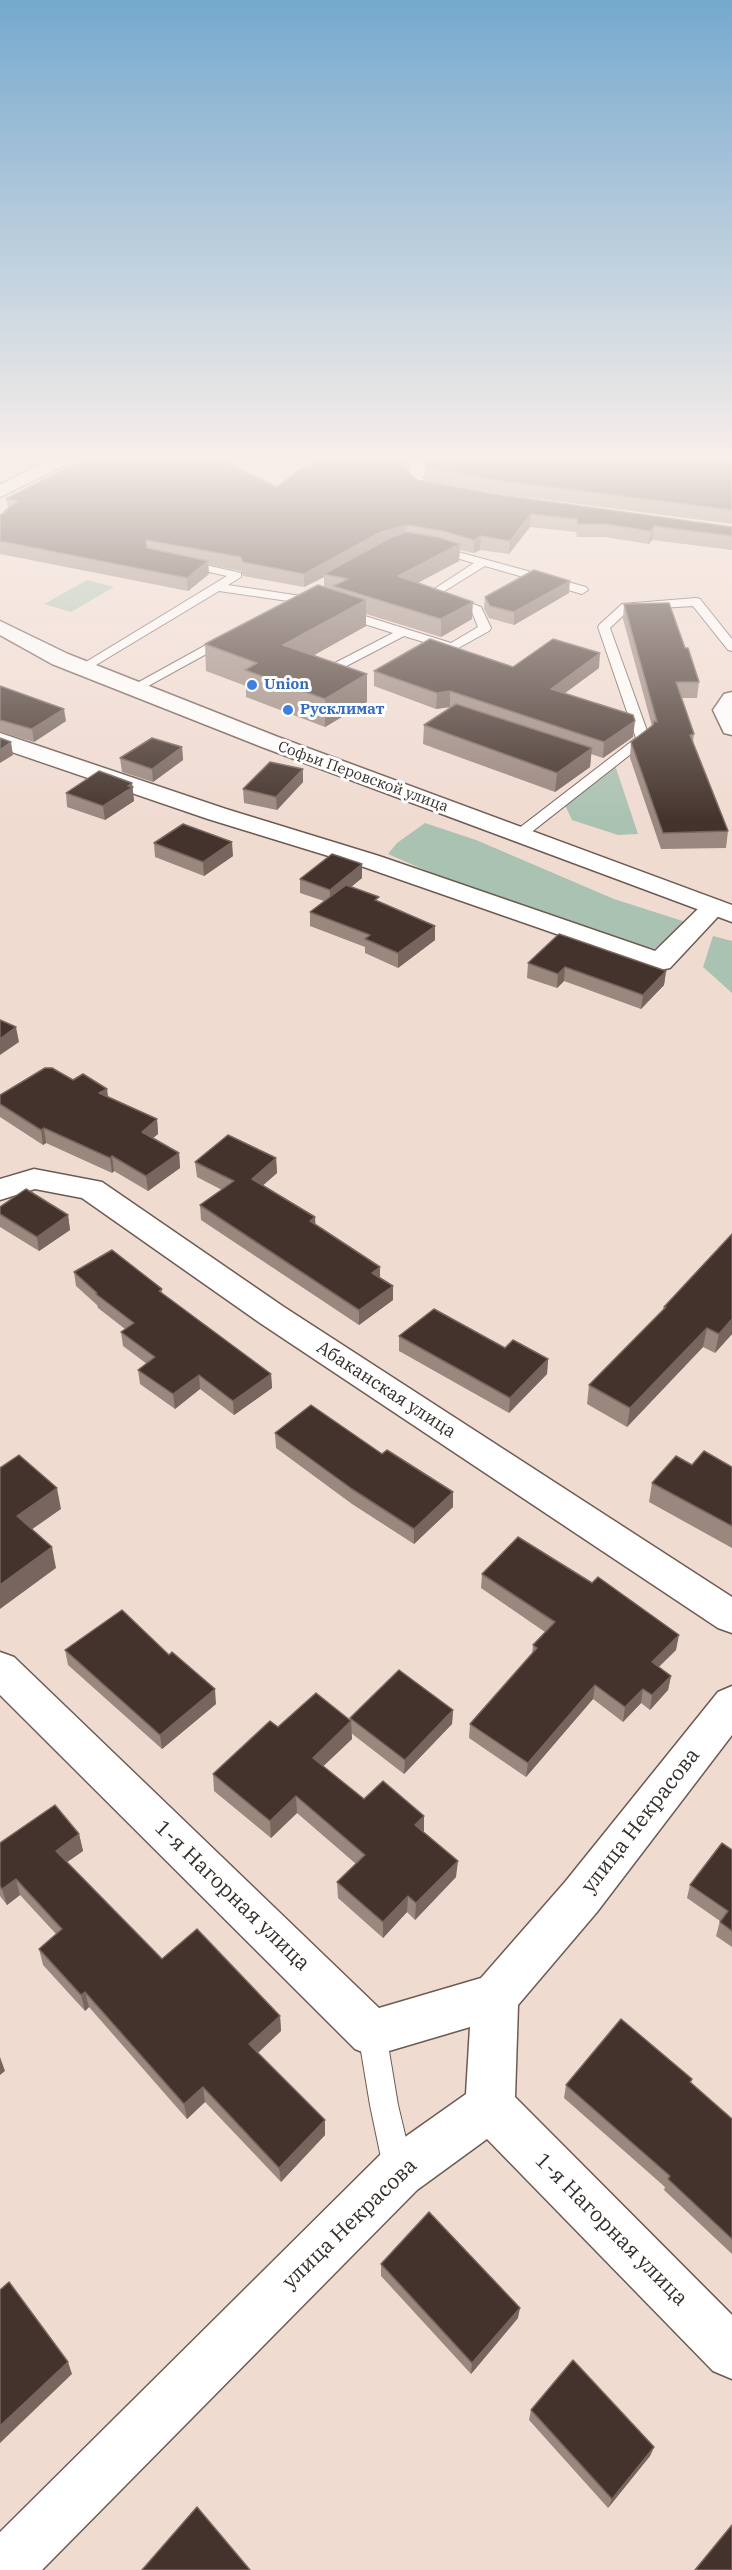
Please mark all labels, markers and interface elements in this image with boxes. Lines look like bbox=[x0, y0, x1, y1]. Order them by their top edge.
place label: Union bbox=[264, 676, 309, 694]
marker: Union bbox=[245, 678, 259, 692]
place label: Русклимат bbox=[300, 701, 384, 719]
marker: Русклимат bbox=[281, 703, 295, 717]
street label: Софьи Перовской улица bbox=[275, 738, 451, 816]
street label: Абаканская улица bbox=[312, 1337, 460, 1443]
street label: улица Некрасова bbox=[576, 1743, 706, 1899]
street label: 1-я Нагорная улица bbox=[149, 1816, 315, 1976]
street label: 1-я Нагорная улица bbox=[529, 2148, 693, 2312]
street label: улица Некрасова bbox=[277, 2153, 423, 2295]

